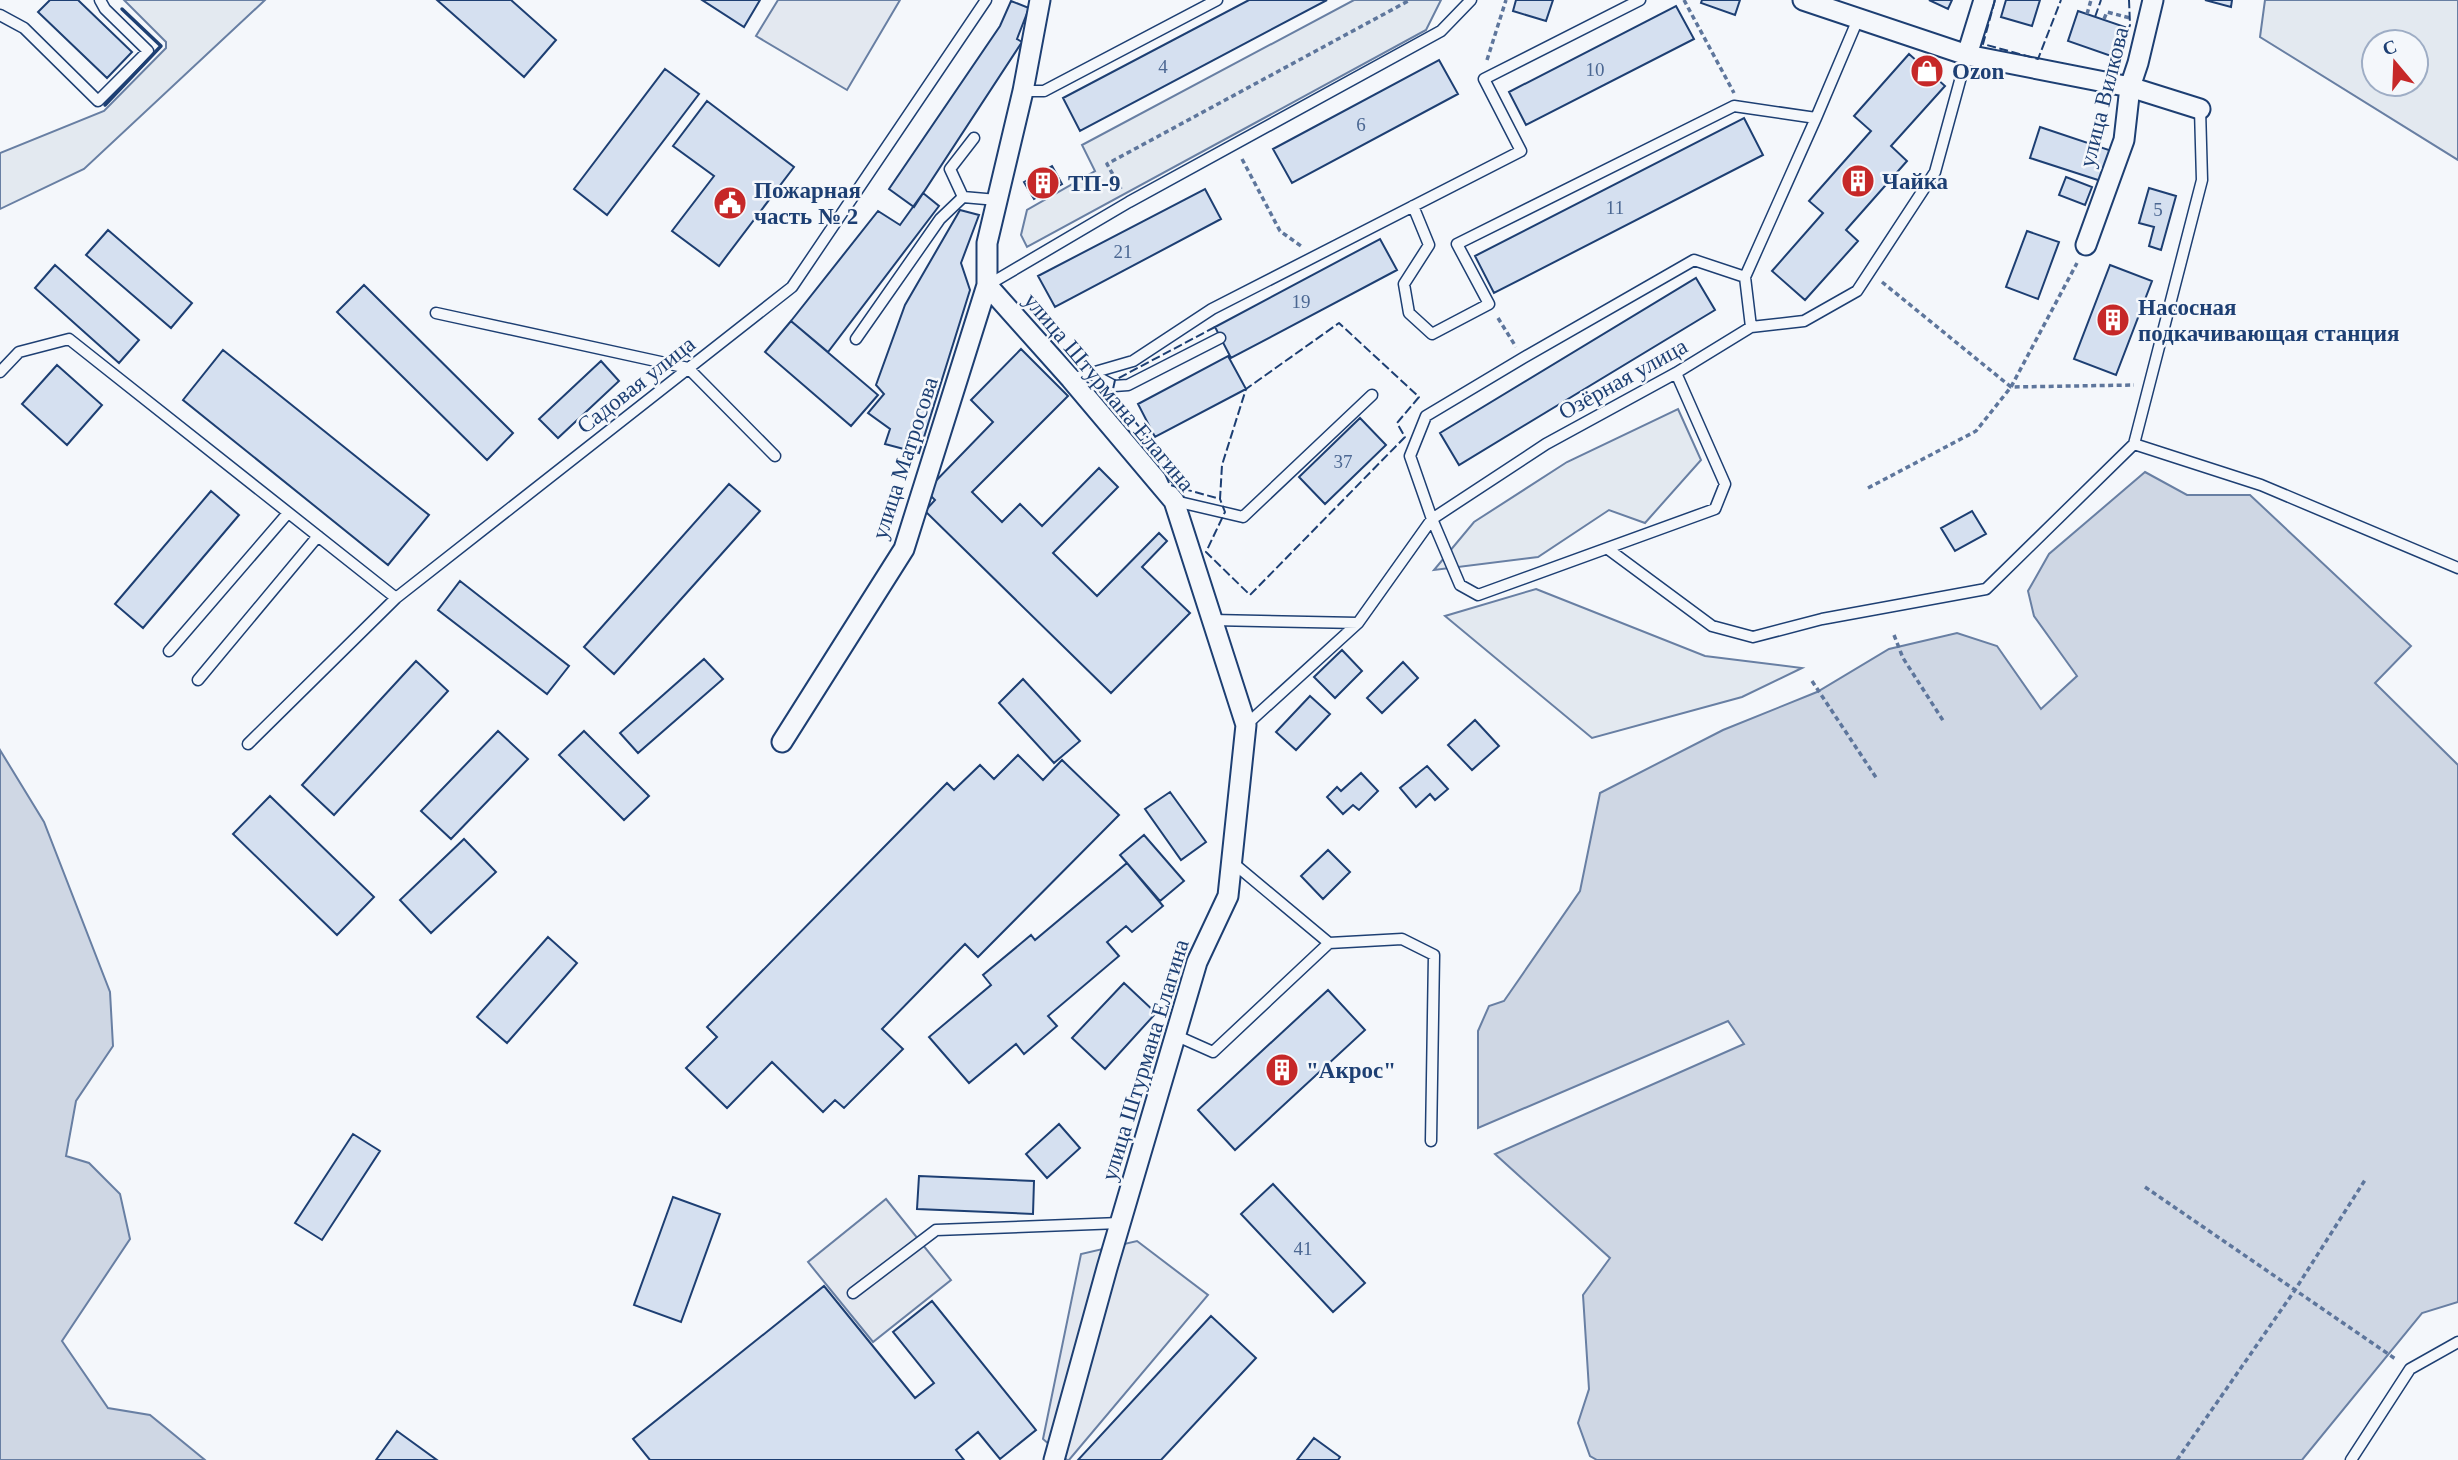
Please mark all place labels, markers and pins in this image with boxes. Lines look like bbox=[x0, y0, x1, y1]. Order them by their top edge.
shop icon: Ozon bbox=[1908, 52, 1946, 90]
place label: Ozon bbox=[1952, 59, 2005, 84]
building icon: Чайка bbox=[1839, 162, 1877, 200]
building icon: ТП-9 bbox=[1024, 164, 1062, 202]
place label: Чайка bbox=[1882, 169, 1949, 194]
place label: ТП-9 bbox=[1068, 171, 1120, 196]
place label: Пожарная часть № 2 bbox=[754, 178, 861, 229]
public building icon: Пожарная часть № 2 bbox=[711, 184, 749, 222]
place label: Насосная подкачивающая станция bbox=[2138, 295, 2400, 346]
building icon: Насосная подкачивающая станция bbox=[2094, 301, 2132, 339]
building icon: "Акрос" bbox=[1263, 1051, 1301, 1089]
place label: "Акрос" bbox=[1306, 1058, 1396, 1083]

